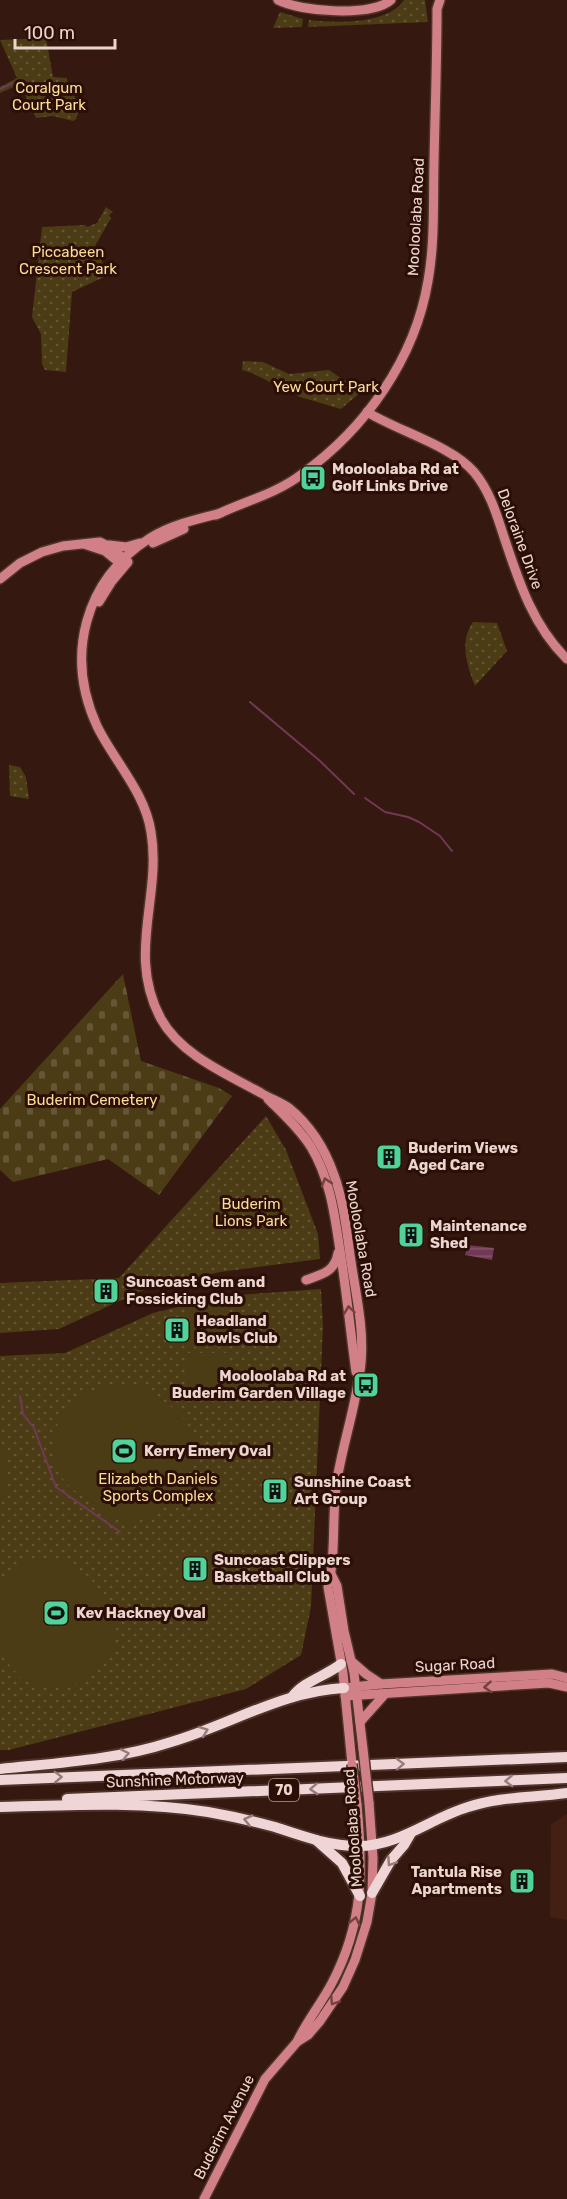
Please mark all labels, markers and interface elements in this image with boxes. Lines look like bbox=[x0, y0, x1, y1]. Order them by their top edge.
scale bar bbox=[15, 12, 116, 50]
text: 100 m bbox=[24, 22, 75, 44]
park label: Coralgum Court Park bbox=[12, 79, 86, 114]
street label: Mooloolaba Road bbox=[404, 157, 428, 277]
park label: Piccabeen Crescent Park bbox=[19, 243, 117, 278]
park label: Yew Court Park bbox=[273, 378, 379, 396]
place label: Mooloolaba Rd at Golf Links Drive bbox=[332, 460, 459, 495]
bus stop icon: Mooloolaba Rd at Golf Links Drive bbox=[298, 463, 328, 493]
street label: Deloraine Drive bbox=[493, 486, 547, 592]
park label: Buderim Cemetery bbox=[26, 1091, 158, 1109]
place label: Buderim Views Aged Care bbox=[408, 1139, 518, 1174]
building icon: Buderim Views Aged Care bbox=[374, 1142, 404, 1172]
one-way arrow bbox=[320, 1177, 333, 1188]
street label: Mooloolaba Road bbox=[342, 1179, 380, 1299]
park label: Buderim Lions Park bbox=[215, 1195, 287, 1230]
place label: Maintenance Shed bbox=[430, 1217, 527, 1252]
building icon: Maintenance Shed bbox=[396, 1220, 426, 1250]
place label: Suncoast Gem and Fossicking Club bbox=[126, 1273, 265, 1308]
building icon: Suncoast Gem and Fossicking Club bbox=[91, 1276, 121, 1306]
one-way arrow bbox=[343, 1305, 355, 1314]
place label: Headland Bowls Club bbox=[196, 1312, 278, 1347]
building icon: Headland Bowls Club bbox=[162, 1315, 192, 1345]
place label: Mooloolaba Rd at Buderim Garden Village bbox=[172, 1367, 346, 1402]
bus stop icon: Mooloolaba Rd at Buderim Garden Village bbox=[351, 1370, 381, 1400]
sports icon: Kerry Emery Oval bbox=[109, 1436, 139, 1466]
place label: Kerry Emery Oval bbox=[144, 1442, 271, 1460]
park label: Elizabeth Daniels Sports Complex bbox=[98, 1470, 218, 1505]
place label: Sunshine Coast Art Group bbox=[294, 1473, 411, 1508]
building icon: Sunshine Coast Art Group bbox=[260, 1476, 290, 1506]
place label: Suncoast Clippers Basketball Club bbox=[214, 1551, 351, 1586]
building icon: Suncoast Clippers Basketball Club bbox=[180, 1554, 210, 1584]
sports icon: Kev Hackney Oval bbox=[41, 1598, 71, 1628]
place label: Kev Hackney Oval bbox=[76, 1604, 206, 1622]
street label: Sugar Road bbox=[414, 1654, 496, 1676]
one-way arrow bbox=[484, 1680, 493, 1693]
one-way arrow bbox=[198, 1725, 209, 1738]
one-way arrow bbox=[120, 1748, 130, 1761]
one-way arrow bbox=[396, 1758, 405, 1770]
street label: Mooloolaba Road bbox=[340, 1768, 366, 1888]
street label: Sunshine Motorway bbox=[106, 1769, 244, 1791]
one-way arrow bbox=[54, 1771, 63, 1784]
one-way arrow bbox=[504, 1774, 513, 1787]
road number: 70 bbox=[269, 1779, 299, 1801]
one-way arrow bbox=[309, 1782, 318, 1795]
one-way arrow bbox=[243, 1815, 253, 1828]
one-way arrow bbox=[387, 1855, 398, 1866]
place label: Tantula Rise Apartments bbox=[411, 1863, 502, 1898]
building icon: Tantula Rise Apartments bbox=[507, 1866, 537, 1896]
one-way arrow bbox=[348, 1917, 361, 1927]
one-way arrow bbox=[330, 1994, 341, 2005]
street label: Buderim Avenue bbox=[190, 2072, 258, 2182]

